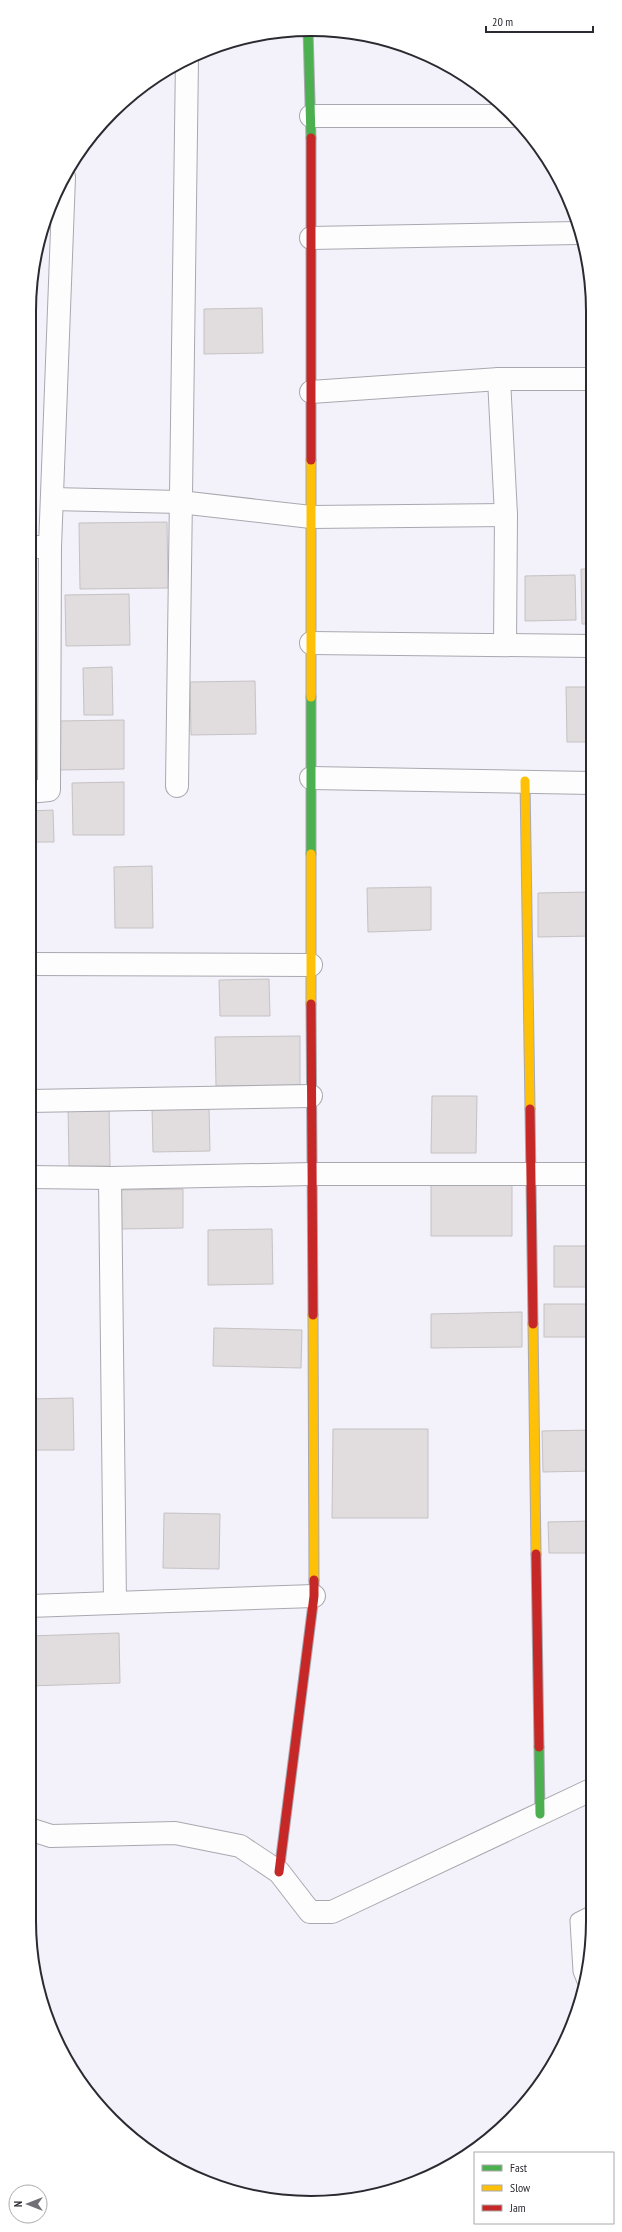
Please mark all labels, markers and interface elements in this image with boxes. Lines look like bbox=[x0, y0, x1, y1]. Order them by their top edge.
scale bar bbox=[486, 8, 593, 34]
text: 20 m bbox=[492, 14, 513, 29]
legend bbox=[474, 2152, 614, 2224]
text: Fast bbox=[510, 2160, 528, 2175]
text: Slow bbox=[510, 2180, 531, 2195]
north arrow bbox=[8, 2184, 48, 2224]
text: Jam bbox=[509, 2200, 526, 2215]
text: N bbox=[11, 2201, 25, 2207]

